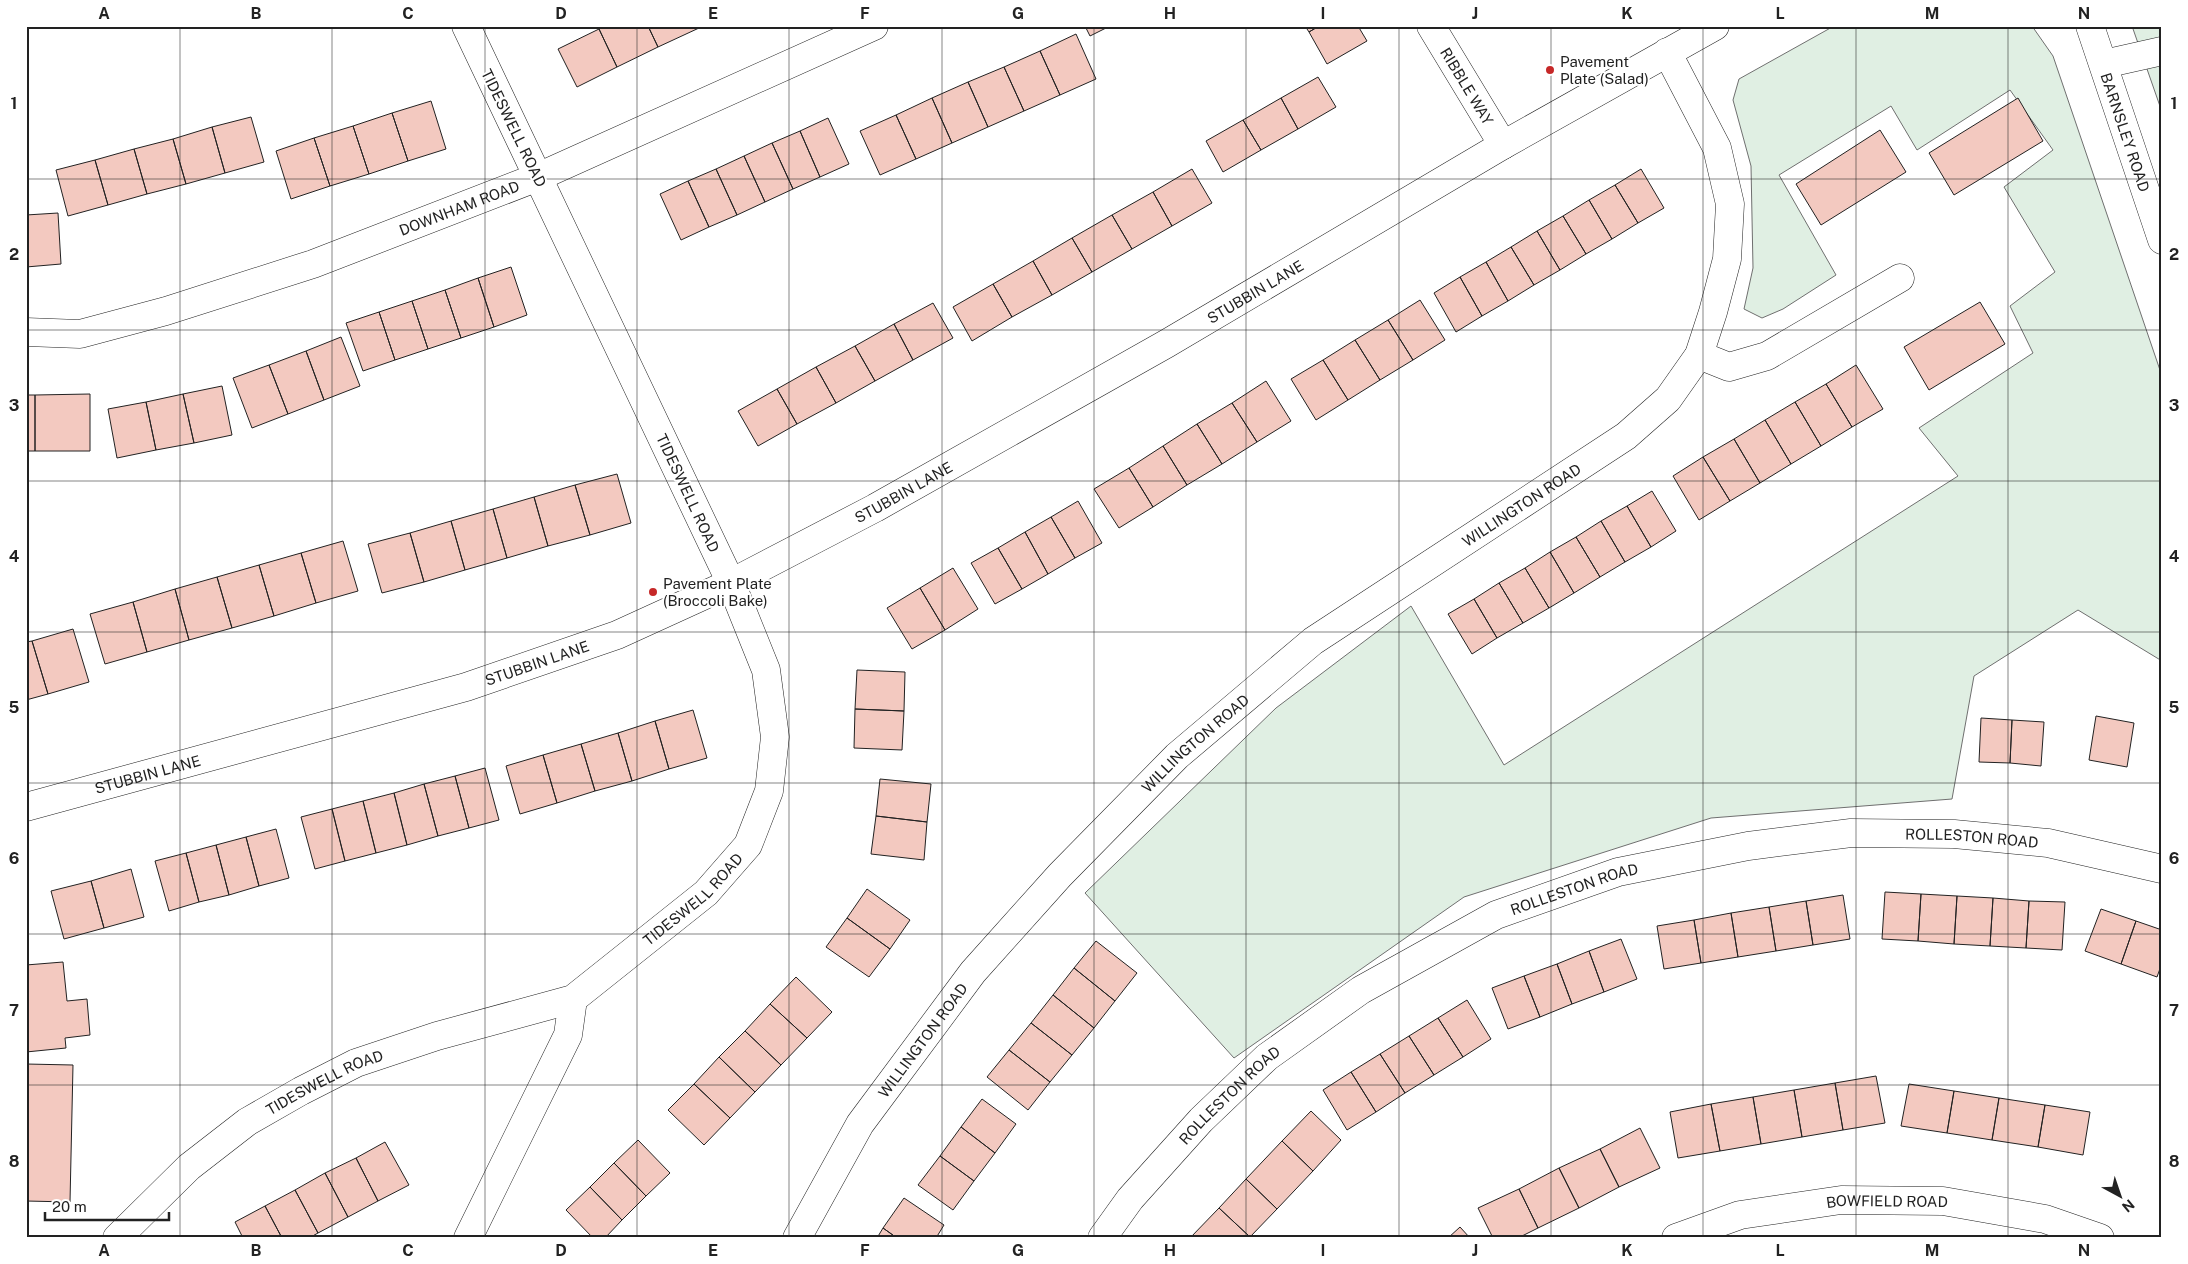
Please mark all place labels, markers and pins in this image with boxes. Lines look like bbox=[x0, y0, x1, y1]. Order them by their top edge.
place label: Pavement Plate (Salad) bbox=[1560, 53, 1649, 87]
marker: Pavement Plate (Salad) bbox=[1544, 64, 1556, 76]
place label: Pavement Plate (Broccoli Bake) bbox=[663, 575, 772, 609]
marker: Pavement Plate (Broccoli Bake) bbox=[647, 586, 659, 598]

